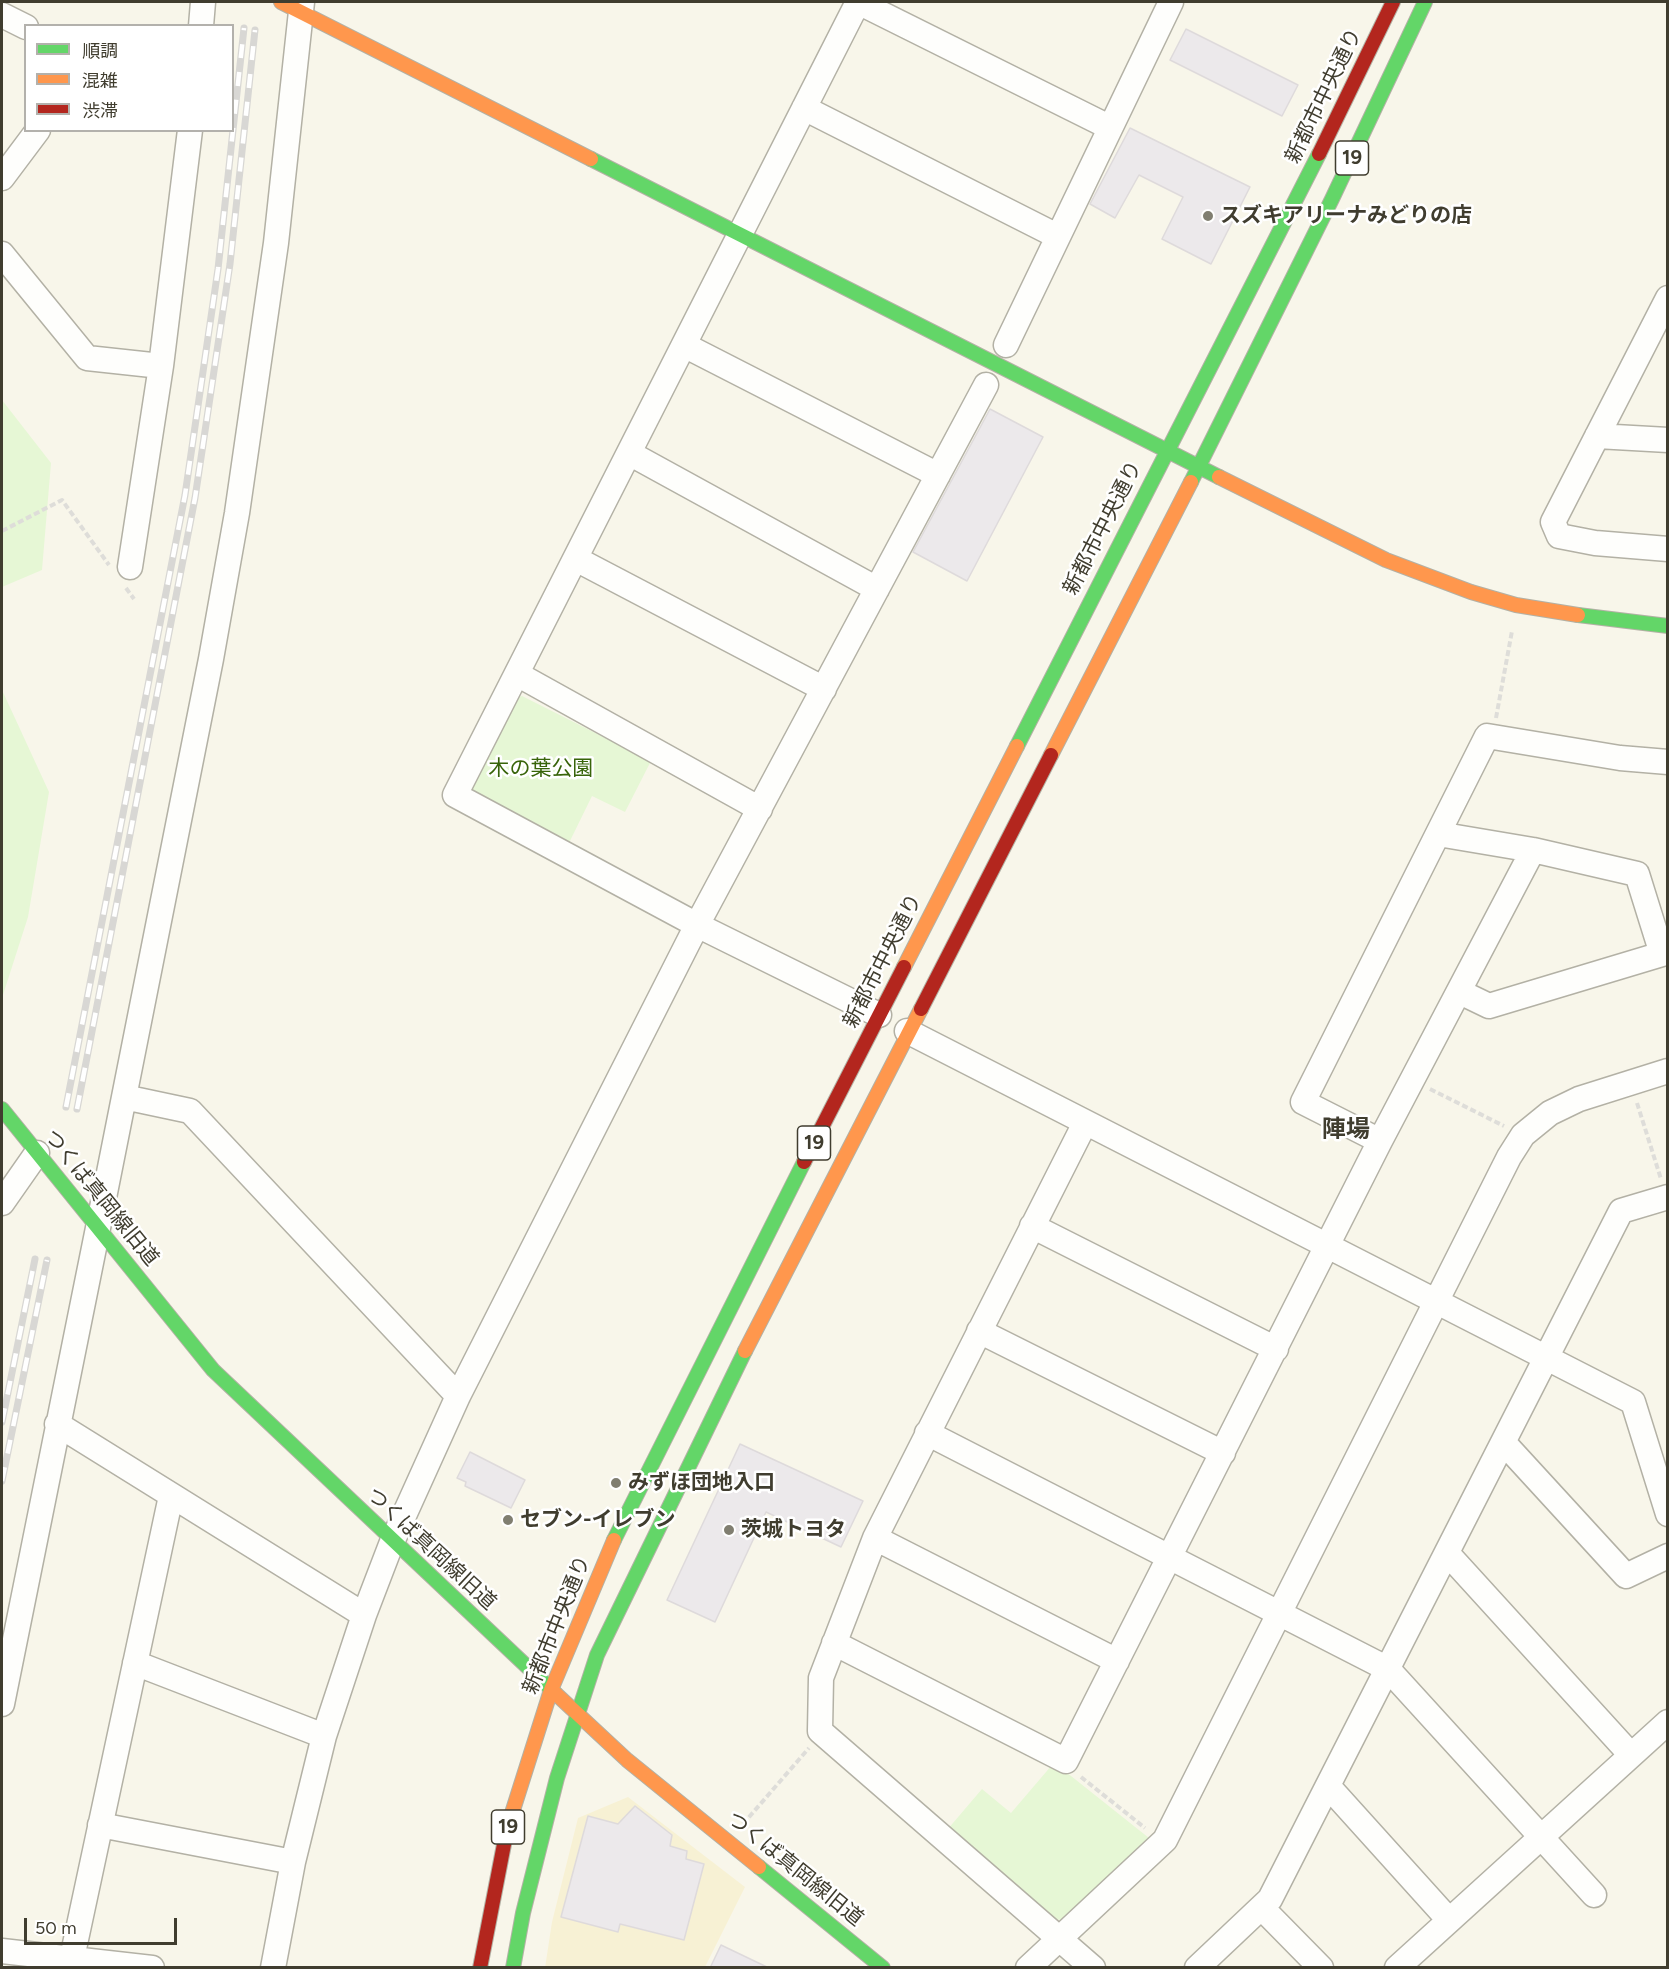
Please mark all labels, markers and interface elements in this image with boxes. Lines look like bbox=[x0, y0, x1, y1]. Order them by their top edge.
legend bbox=[24, 24, 234, 132]
street label: 新都市中央通り bbox=[1280, 24, 1368, 168]
text: 順調 bbox=[82, 40, 118, 62]
text: 混雑 bbox=[82, 70, 118, 92]
text: 渋滞 bbox=[82, 100, 118, 122]
road number: 19 bbox=[1336, 141, 1368, 175]
place label: スズキアリーナみどりの店 bbox=[1220, 203, 1472, 229]
marker: スズキアリーナみどりの店 bbox=[1201, 209, 1215, 223]
street label: 新都市中央通り bbox=[1058, 457, 1148, 599]
park label: 木の葉公園 bbox=[489, 756, 593, 782]
street label: 新都市中央通り bbox=[838, 890, 928, 1032]
district label: 陣場 bbox=[1322, 1116, 1370, 1144]
street label: つくば真岡線旧道 bbox=[38, 1125, 164, 1271]
road number: 19 bbox=[798, 1126, 830, 1160]
place label: みずほ団地入口 bbox=[628, 1470, 775, 1496]
marker: みずほ団地入口 bbox=[609, 1476, 623, 1490]
street label: つくば真岡線旧道 bbox=[361, 1482, 501, 1616]
place label: セブン-イレブン bbox=[520, 1507, 676, 1533]
marker: セブン-イレブン bbox=[501, 1513, 515, 1527]
place label: 茨城トヨタ bbox=[741, 1517, 846, 1543]
marker: 茨城トヨタ bbox=[722, 1523, 736, 1537]
street label: 新都市中央通り bbox=[518, 1552, 596, 1698]
street label: つくば真岡線旧道 bbox=[722, 1806, 868, 1932]
road number: 19 bbox=[492, 1810, 524, 1844]
scale bar bbox=[27, 1906, 180, 1944]
text: 50 m bbox=[35, 1917, 77, 1939]

